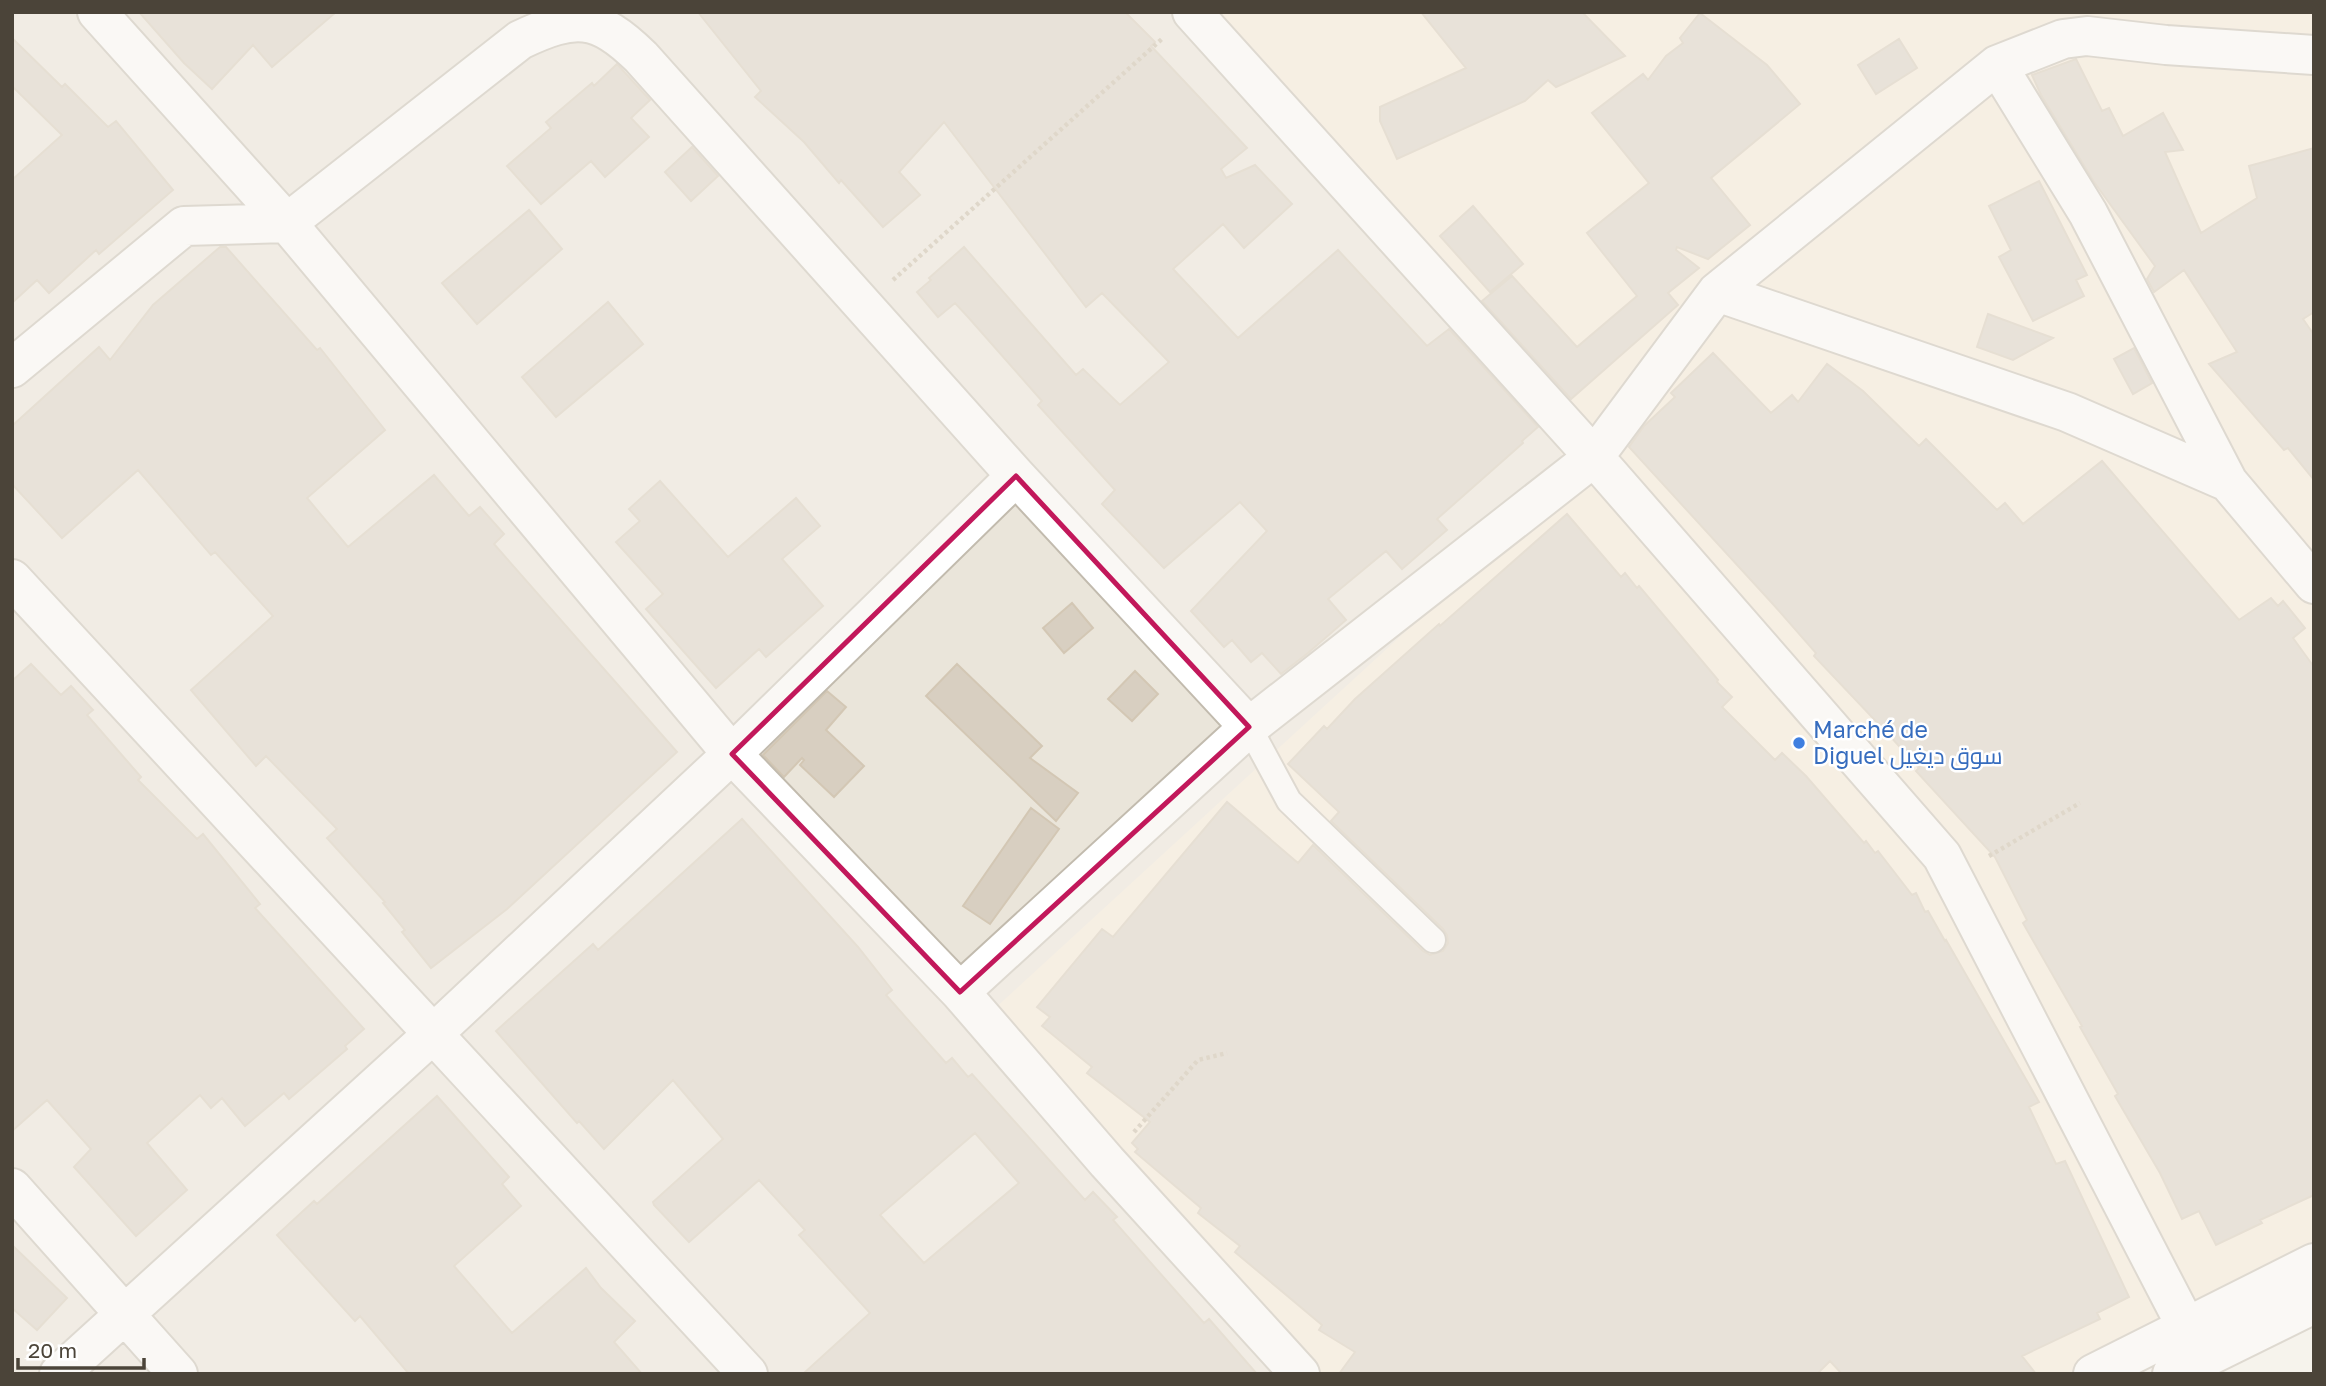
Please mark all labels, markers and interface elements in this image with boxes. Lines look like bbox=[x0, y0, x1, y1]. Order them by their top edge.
place label: Marché de Diguel سوق ديغيل bbox=[1813, 715, 2002, 770]
marker: Marché de Diguel سوق ديغيل bbox=[1791, 735, 1807, 751]
scale bar bbox=[18, 1326, 144, 1370]
text: 20 m bbox=[28, 1337, 77, 1363]

